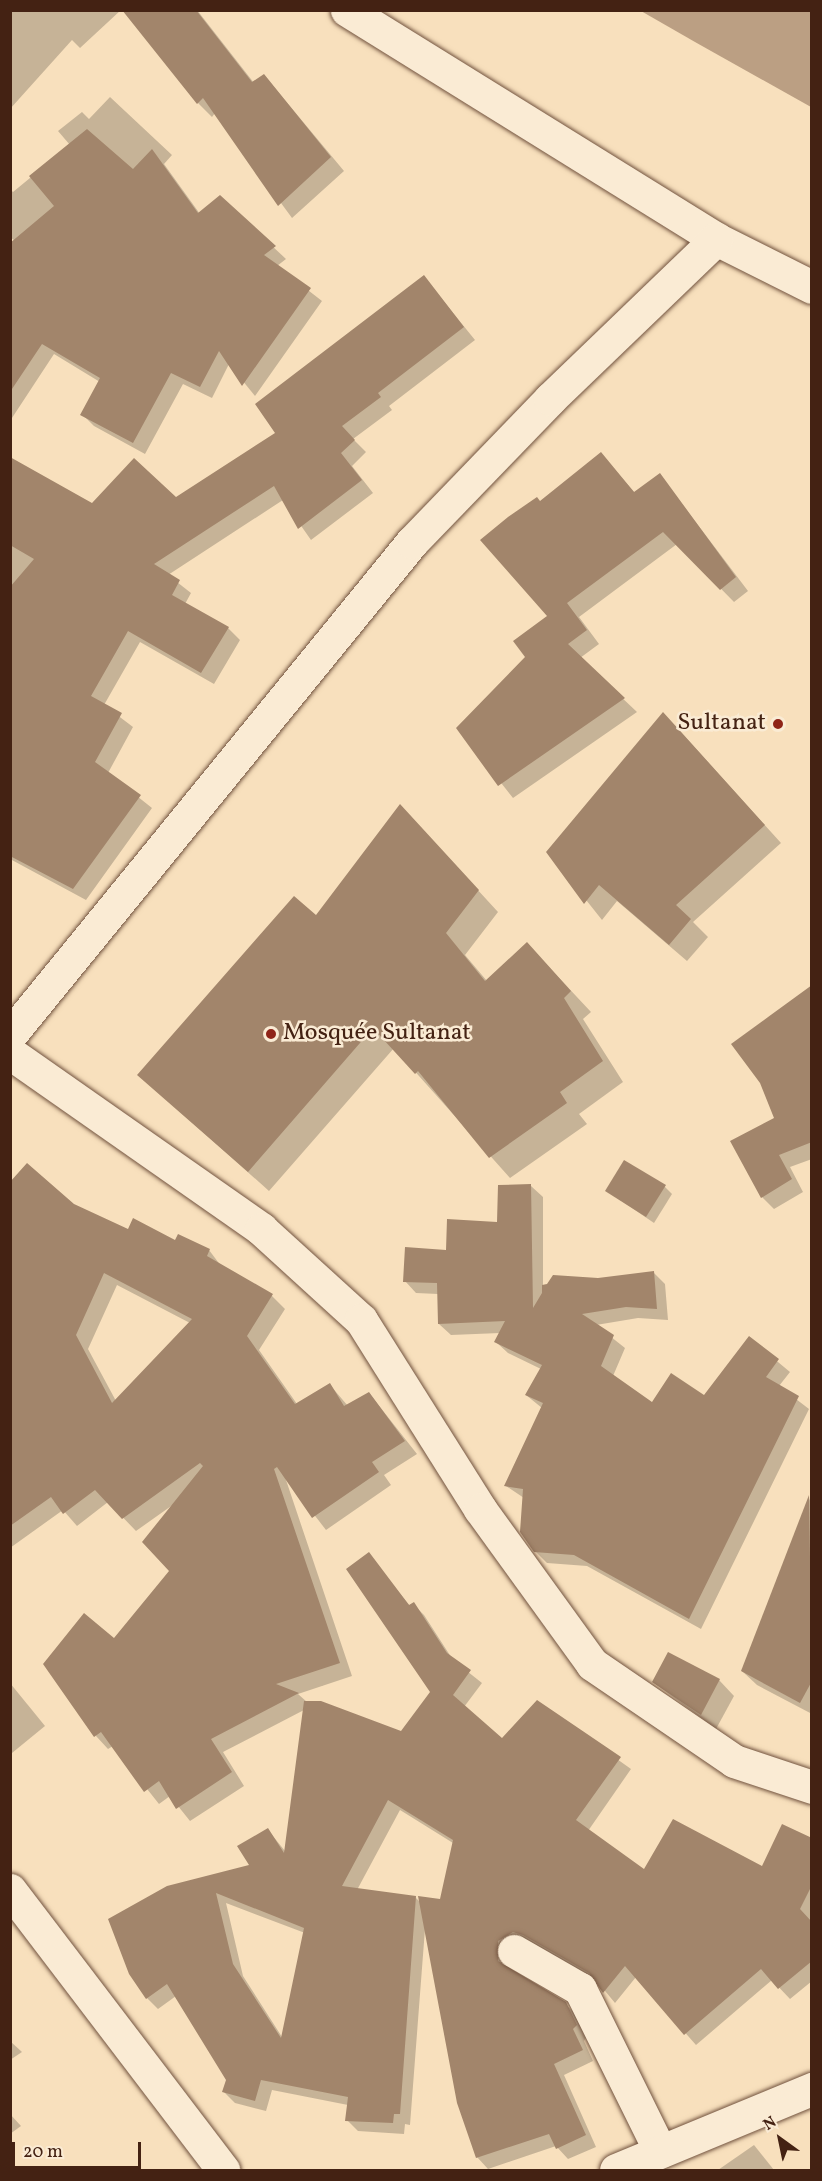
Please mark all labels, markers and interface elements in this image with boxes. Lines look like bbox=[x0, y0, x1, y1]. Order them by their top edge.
place label: Sultanat bbox=[677, 710, 766, 738]
marker: Sultanat bbox=[771, 717, 785, 731]
place label: Mosquée Sultanat bbox=[283, 1020, 471, 1048]
marker: Mosquée Sultanat bbox=[264, 1027, 278, 1041]
north arrow bbox=[750, 2109, 810, 2169]
text: N bbox=[759, 2112, 781, 2136]
scale bar bbox=[15, 2130, 144, 2168]
text: 20 m bbox=[23, 2140, 63, 2165]

